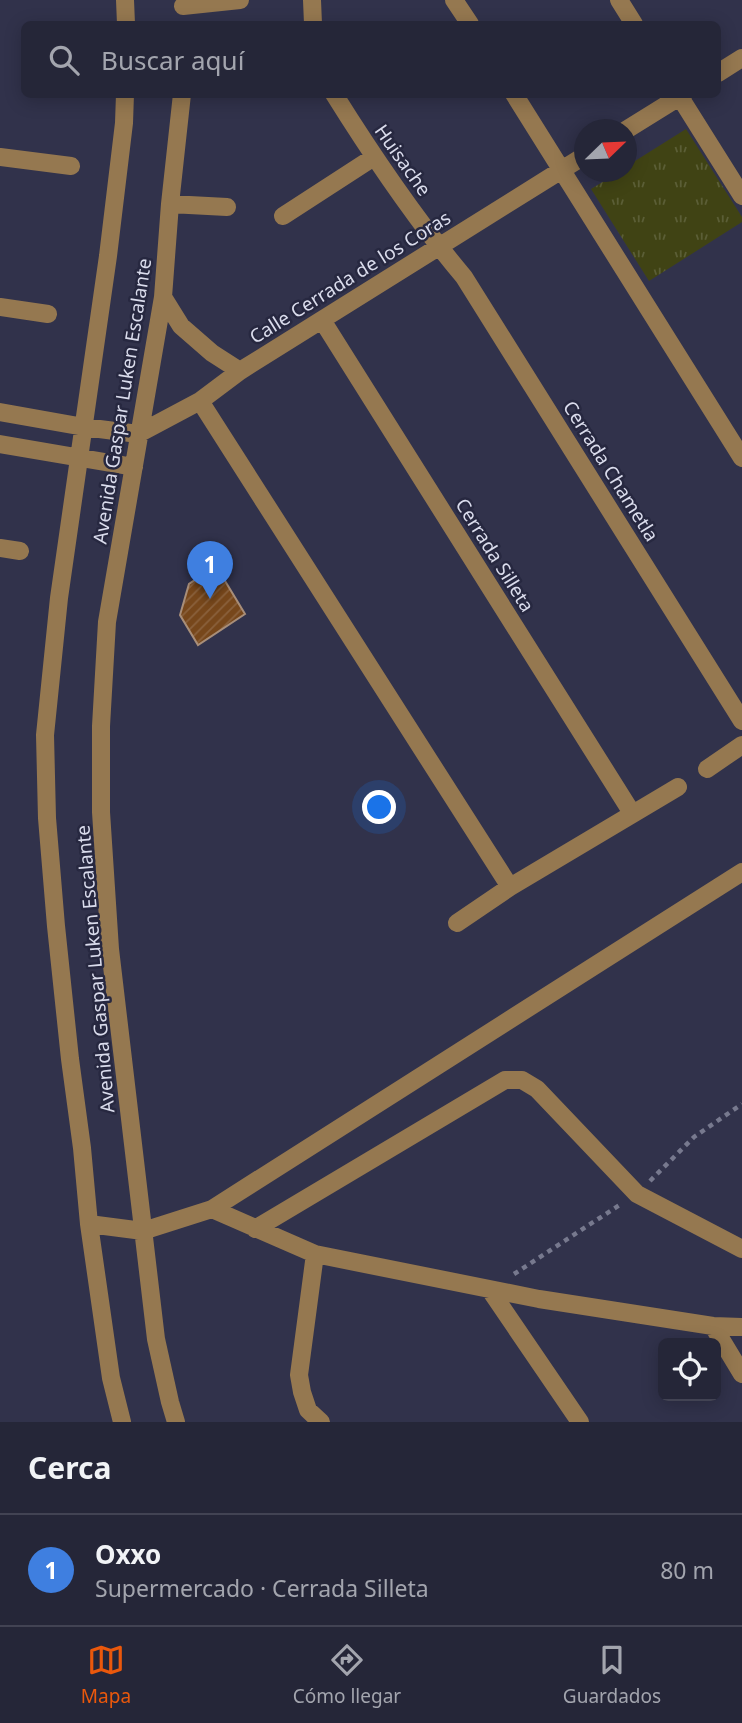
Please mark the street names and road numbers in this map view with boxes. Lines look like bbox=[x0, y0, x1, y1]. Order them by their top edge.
street label: Huisache bbox=[369, 119, 437, 201]
street label: Calle Cerrada de los Coras bbox=[244, 204, 456, 350]
street label: Avenida Gaspar Luken Escalante bbox=[87, 256, 157, 546]
street label: Cerrada Chametla bbox=[557, 396, 665, 546]
street label: Cerrada Silleta bbox=[450, 493, 540, 617]
street label: Avenida Gaspar Luken Escalante bbox=[69, 824, 121, 1114]

